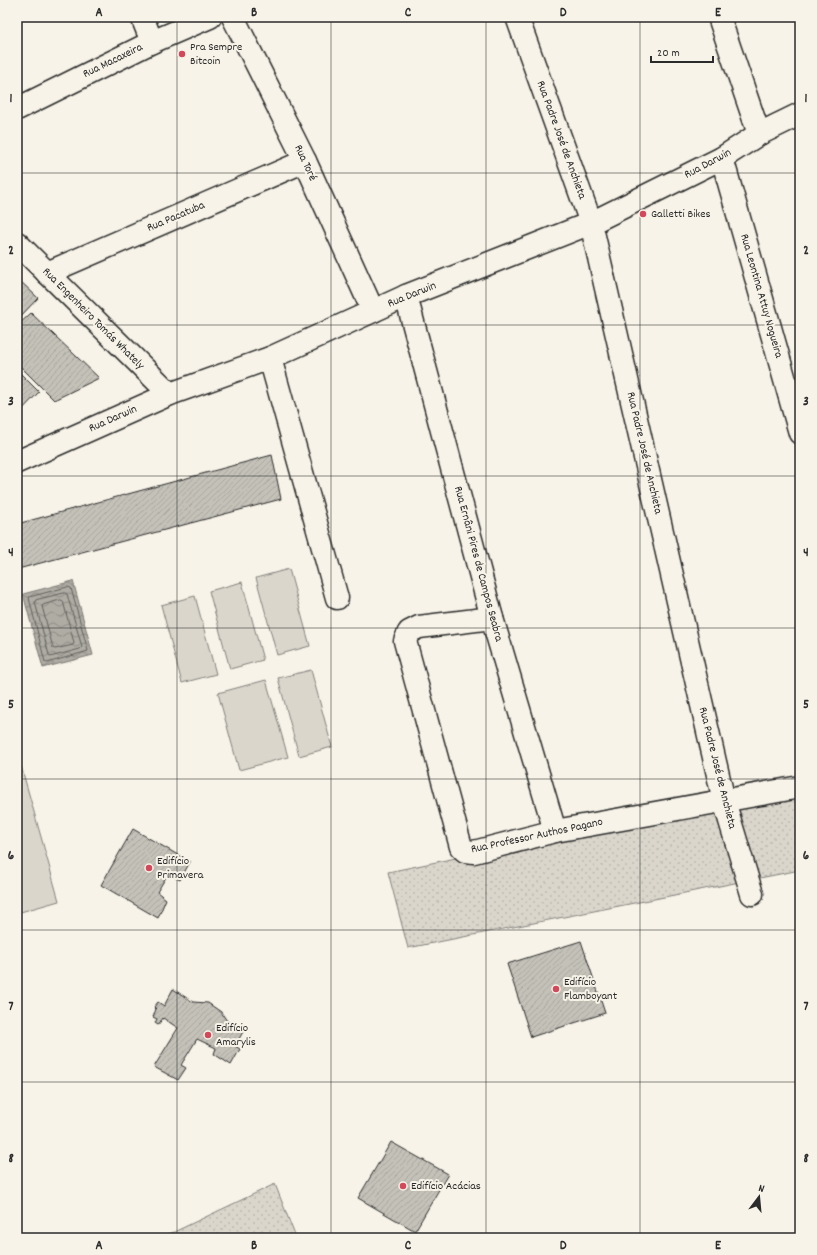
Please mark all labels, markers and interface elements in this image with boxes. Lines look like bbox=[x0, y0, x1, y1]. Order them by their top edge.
text: A bbox=[95, 4, 103, 23]
text: B bbox=[251, 4, 257, 23]
text: C bbox=[405, 4, 412, 23]
text: D bbox=[560, 4, 567, 23]
text: E bbox=[715, 4, 722, 23]
scale bar bbox=[651, 38, 713, 64]
street label: Rua Macaxeira bbox=[80, 39, 146, 83]
place label: Pra Sempre Bitcoin bbox=[190, 39, 242, 70]
text: 20 m bbox=[657, 45, 680, 62]
marker: Pra Sempre Bitcoin bbox=[177, 49, 187, 59]
street label: Rua Padre José de Anchieta bbox=[532, 78, 590, 202]
text: 1 bbox=[10, 90, 13, 109]
text: 1 bbox=[805, 90, 808, 109]
street label: Rua Toré bbox=[289, 142, 321, 184]
street label: Rua Darwin bbox=[681, 144, 735, 184]
street label: Rua Pacatuba bbox=[144, 197, 208, 237]
place label: Galletti Bikes bbox=[651, 206, 711, 223]
marker: Galletti Bikes bbox=[638, 209, 648, 219]
street label: Rua Leontina Attuy Nogueira bbox=[735, 232, 787, 360]
text: 2 bbox=[8, 242, 14, 261]
text: 2 bbox=[803, 242, 809, 261]
street label: Rua Engenheiro Tomás Whately bbox=[38, 264, 149, 375]
street label: Rua Darwin bbox=[385, 277, 439, 312]
street label: Rua Padre José de Anchieta bbox=[622, 390, 666, 516]
text: 3 bbox=[8, 393, 14, 412]
text: 3 bbox=[803, 393, 809, 412]
street label: Rua Darwin bbox=[86, 401, 140, 437]
street label: Rua Ernâni Pires de Campos Seabra bbox=[449, 484, 507, 644]
text: 4 bbox=[8, 544, 14, 563]
text: 4 bbox=[803, 544, 809, 563]
text: 5 bbox=[8, 696, 14, 715]
text: 5 bbox=[803, 696, 809, 715]
street label: Rua Padre José de Anchieta bbox=[694, 705, 740, 831]
street label: Rua Professor Authos Pagano bbox=[469, 814, 605, 858]
text: 6 bbox=[8, 847, 15, 866]
text: 6 bbox=[803, 847, 810, 866]
place label: Edifício Primavera bbox=[157, 853, 204, 884]
marker: Edifício Primavera bbox=[144, 863, 154, 873]
place label: Edifício Flamboyant bbox=[564, 974, 618, 1005]
marker: Edifício Flamboyant bbox=[551, 984, 561, 994]
text: 7 bbox=[9, 998, 14, 1017]
text: 7 bbox=[804, 998, 809, 1017]
place label: Edifício Amarylis bbox=[216, 1020, 256, 1051]
marker: Edifício Amarylis bbox=[203, 1030, 213, 1040]
text: 8 bbox=[8, 1150, 14, 1169]
text: 8 bbox=[803, 1150, 809, 1169]
north arrow bbox=[739, 1177, 779, 1217]
place label: Edifício Acácias bbox=[411, 1178, 481, 1195]
marker: Edifício Acácias bbox=[398, 1181, 408, 1191]
text: N bbox=[756, 1181, 767, 1198]
text: A bbox=[95, 1237, 103, 1255]
text: B bbox=[251, 1237, 257, 1255]
text: C bbox=[405, 1237, 412, 1255]
text: D bbox=[560, 1237, 567, 1255]
text: E bbox=[715, 1237, 722, 1255]

